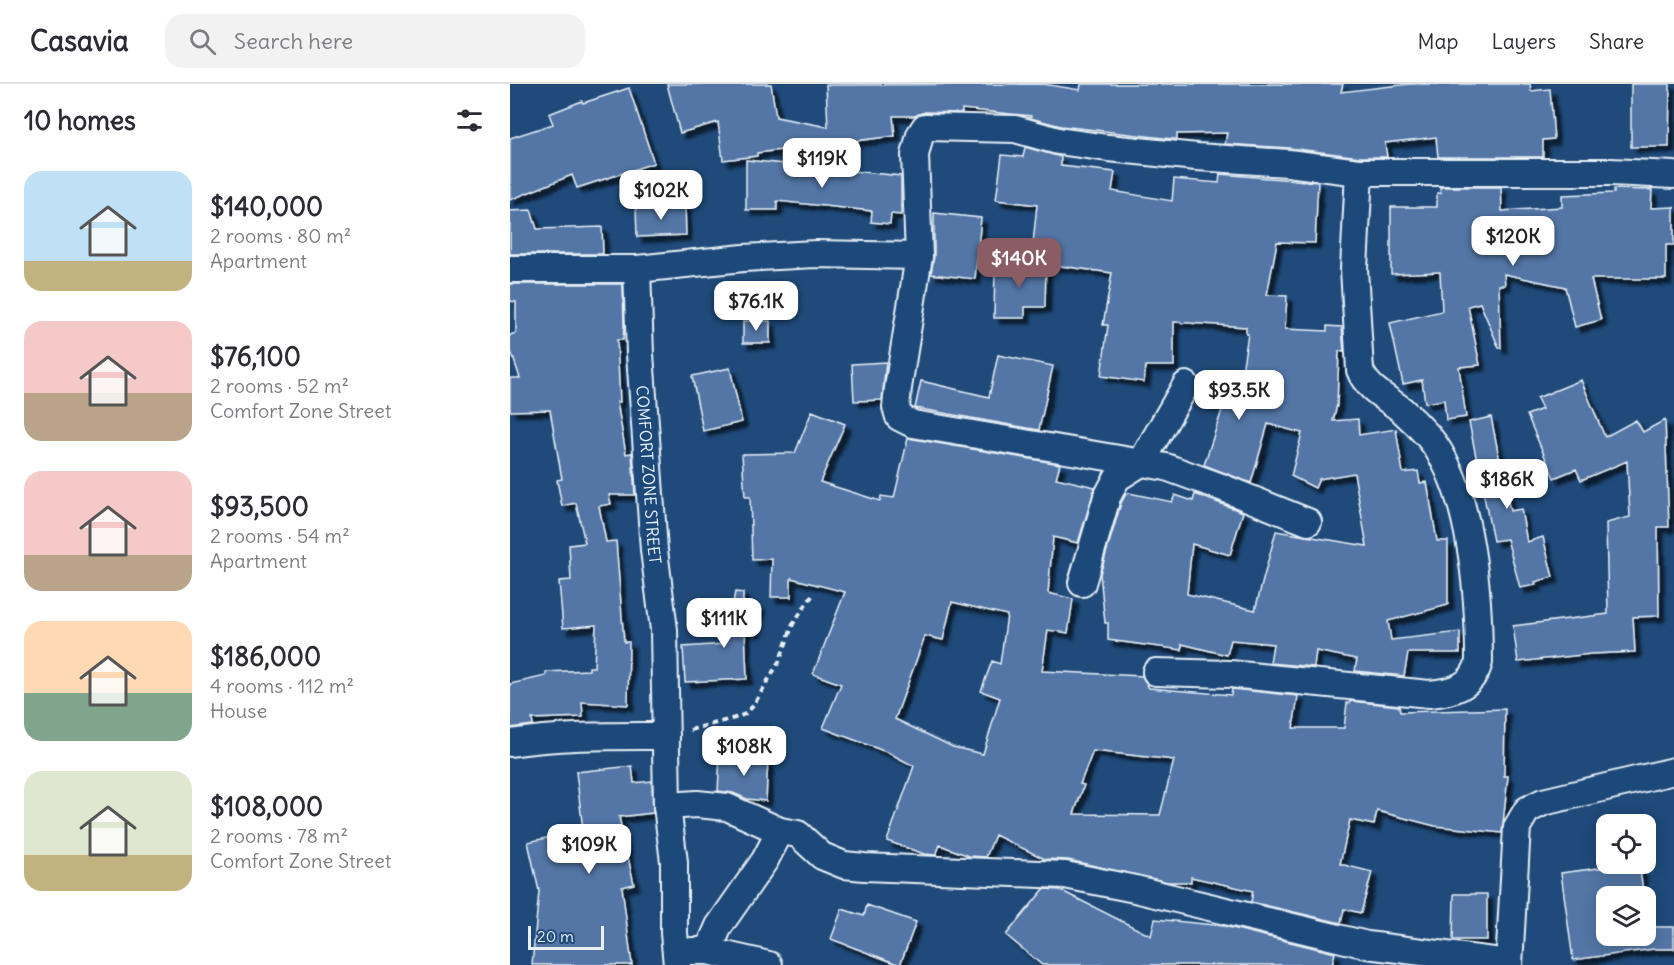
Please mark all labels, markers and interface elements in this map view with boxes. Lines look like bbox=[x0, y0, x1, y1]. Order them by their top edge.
search box bbox=[165, 14, 585, 68]
text: Casavia bbox=[30, 23, 129, 59]
icon: search bbox=[186, 25, 219, 58]
text: Search here bbox=[234, 27, 353, 55]
text: Map bbox=[1418, 28, 1458, 55]
text: Layers bbox=[1491, 28, 1556, 55]
text: Share bbox=[1589, 28, 1644, 55]
text: 10 homes bbox=[24, 104, 136, 137]
icon: filters bbox=[453, 104, 486, 137]
pin: $119K bbox=[780, 138, 864, 189]
text: $119K bbox=[797, 145, 847, 170]
pin: $102K bbox=[619, 170, 703, 221]
text: $102K bbox=[633, 177, 689, 202]
text: $140,000 bbox=[210, 190, 323, 223]
icon: home bbox=[72, 195, 144, 267]
pin: $120K bbox=[1471, 216, 1555, 267]
text: 2 rooms · 80 m² bbox=[210, 223, 351, 248]
text: $120K bbox=[1485, 223, 1541, 248]
pin: $140K bbox=[977, 238, 1061, 289]
text: $140K bbox=[991, 245, 1047, 270]
text: Apartment bbox=[210, 248, 307, 273]
pin: $76.1K bbox=[707, 281, 805, 332]
text: $76.1K bbox=[728, 288, 784, 313]
text: $76,100 bbox=[210, 340, 301, 373]
icon: home bbox=[72, 345, 144, 417]
pin: $93.5K bbox=[1190, 370, 1288, 421]
text: 2 rooms · 52 m² bbox=[210, 373, 349, 398]
text: $93.5K bbox=[1208, 377, 1270, 402]
street label: COMFORT ZONE STREET bbox=[632, 385, 666, 565]
text: Comfort Zone Street bbox=[210, 398, 391, 423]
pin: $186K bbox=[1465, 459, 1549, 510]
text: $186K bbox=[1480, 466, 1534, 491]
text: $93,500 bbox=[210, 490, 309, 523]
icon: home bbox=[72, 495, 144, 567]
text: 2 rooms · 54 m² bbox=[210, 523, 350, 548]
text: Apartment bbox=[210, 548, 307, 573]
pin: $111K bbox=[682, 598, 766, 649]
text: $111K bbox=[701, 605, 747, 630]
text: $186,000 bbox=[210, 640, 321, 673]
icon: home bbox=[72, 645, 144, 717]
text: 4 rooms · 112 m² bbox=[210, 673, 354, 698]
text: House bbox=[210, 698, 267, 723]
pin: $108K bbox=[702, 726, 786, 777]
text: $108K bbox=[716, 733, 772, 758]
text: $108,000 bbox=[210, 790, 323, 823]
icon: home bbox=[72, 795, 144, 867]
map controls bbox=[1596, 814, 1656, 946]
button: locate bbox=[1596, 814, 1656, 874]
text: 2 rooms · 78 m² bbox=[210, 823, 348, 848]
pin: $109K bbox=[547, 824, 631, 875]
text: $109K bbox=[561, 831, 617, 856]
text: Comfort Zone Street bbox=[210, 848, 391, 873]
button: layers bbox=[1596, 886, 1656, 946]
scale bar bbox=[528, 923, 604, 950]
text: 20 m bbox=[537, 926, 574, 946]

